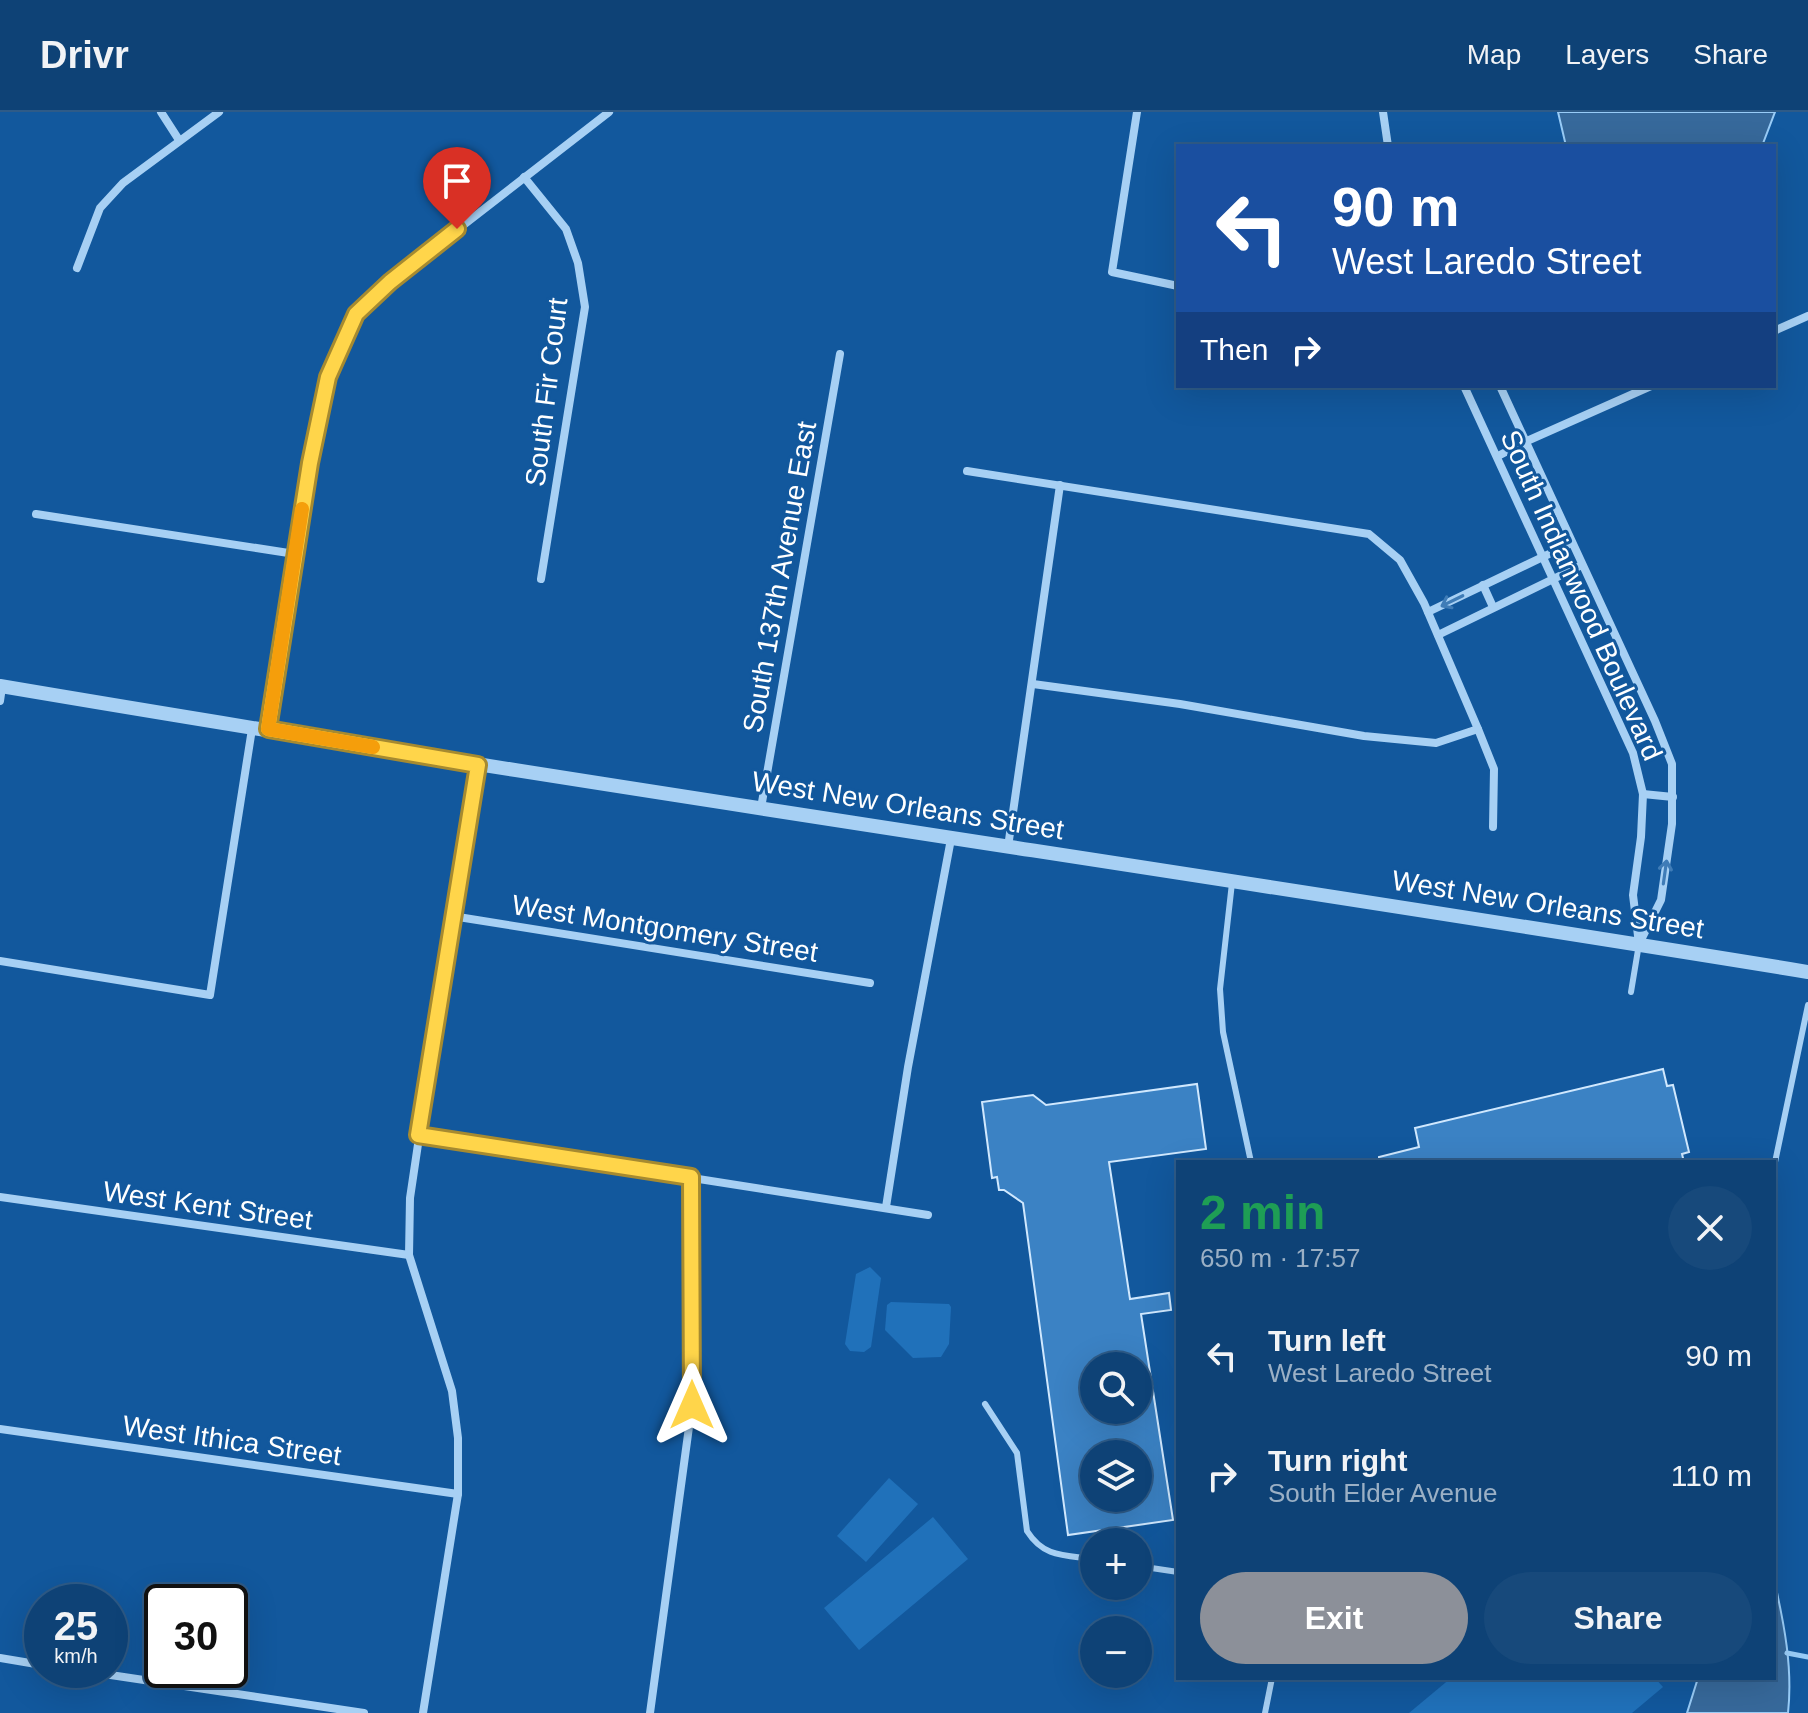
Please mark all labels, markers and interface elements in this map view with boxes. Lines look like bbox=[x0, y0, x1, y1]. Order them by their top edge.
text: Drivr bbox=[40, 34, 129, 76]
text: Map bbox=[1467, 39, 1521, 70]
text: Layers bbox=[1565, 39, 1649, 70]
text: Share bbox=[1693, 39, 1768, 70]
pin bbox=[423, 147, 491, 229]
icon: arrive bbox=[435, 159, 479, 203]
text: 90 m bbox=[1332, 175, 1460, 238]
icon: left bbox=[1200, 176, 1304, 280]
text: West Laredo Street bbox=[1332, 241, 1642, 282]
street label: South Fir Court bbox=[520, 296, 573, 488]
icon: right bbox=[1284, 328, 1328, 372]
text: Then bbox=[1200, 333, 1268, 366]
street label: South 137th Avenue East bbox=[737, 419, 822, 735]
street label: South Indianwood Boulevard bbox=[1495, 425, 1669, 765]
one-way arrow bbox=[1440, 593, 1464, 609]
street label: West New Orleans Street bbox=[750, 766, 1066, 846]
one-way arrow bbox=[1658, 859, 1673, 885]
street label: West New Orleans Street bbox=[1390, 865, 1706, 945]
street label: West Montgomery Street bbox=[510, 889, 820, 968]
street label: West Kent Street bbox=[101, 1175, 315, 1236]
text: 2 min bbox=[1200, 1186, 1325, 1239]
button: close bbox=[1668, 1186, 1752, 1270]
text: 650 m · 17:57 bbox=[1200, 1243, 1360, 1273]
text: Turn left bbox=[1268, 1324, 1386, 1357]
icon: left bbox=[1200, 1334, 1244, 1378]
text: 90 m bbox=[1685, 1339, 1752, 1372]
map controls bbox=[1080, 1352, 1152, 1688]
button: search bbox=[1080, 1352, 1152, 1424]
text: West Laredo Street bbox=[1268, 1358, 1492, 1388]
position arrow bbox=[650, 1363, 734, 1447]
street label: West Ithica Street bbox=[121, 1410, 343, 1471]
button: layers bbox=[1080, 1440, 1152, 1512]
text: Turn right bbox=[1268, 1444, 1407, 1477]
icon: right bbox=[1200, 1454, 1244, 1498]
text: 110 m bbox=[1671, 1459, 1752, 1492]
text: South Elder Avenue bbox=[1268, 1478, 1497, 1508]
button: + bbox=[1080, 1528, 1152, 1600]
button: Exit bbox=[1200, 1572, 1468, 1664]
button: Share bbox=[1484, 1572, 1752, 1664]
speed limit sign: 30 bbox=[144, 1584, 248, 1688]
text: 25 bbox=[54, 1604, 98, 1648]
button: − bbox=[1080, 1616, 1152, 1688]
text: km/h bbox=[54, 1645, 98, 1667]

